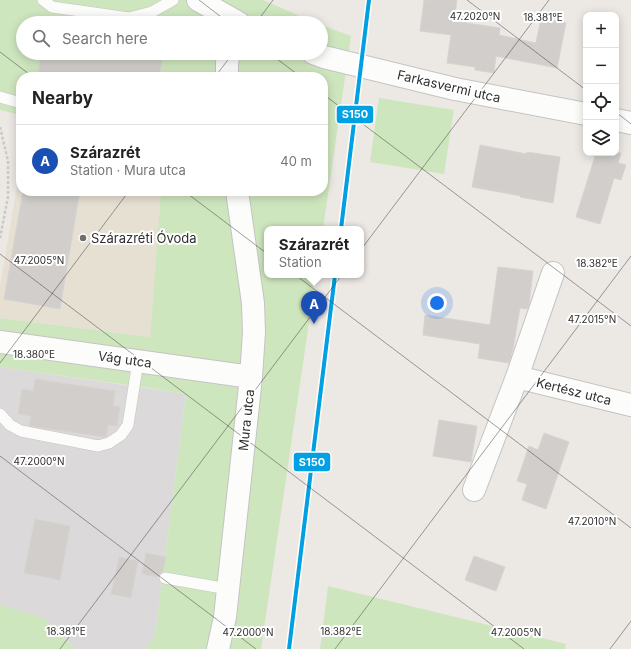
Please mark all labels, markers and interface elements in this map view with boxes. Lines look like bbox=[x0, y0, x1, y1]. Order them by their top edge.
text: 47.2020°N bbox=[450, 10, 500, 22]
text: 18.381°E bbox=[523, 11, 563, 23]
map controls bbox=[583, 12, 619, 156]
button: + bbox=[583, 12, 619, 48]
search box bbox=[16, 16, 328, 60]
icon: search bbox=[30, 27, 52, 49]
text: Search here bbox=[62, 29, 148, 48]
button: − bbox=[583, 48, 619, 84]
street label: Farkasvermi utca bbox=[396, 66, 502, 106]
button: locate bbox=[583, 84, 619, 120]
text: Nearby bbox=[32, 88, 93, 108]
line badge: S150 bbox=[336, 105, 374, 124]
text: S150 bbox=[342, 107, 368, 121]
button: layers bbox=[583, 120, 619, 156]
text: Szárazrét bbox=[70, 143, 141, 162]
text: A bbox=[40, 153, 50, 169]
text: 40 m bbox=[280, 153, 312, 169]
text: Station · Mura utca bbox=[70, 162, 186, 178]
popup bbox=[264, 226, 364, 278]
place label: Szárazréti Óvoda bbox=[91, 230, 197, 246]
marker: Szárazréti Óvoda bbox=[78, 233, 88, 243]
text: Szárazrét bbox=[279, 235, 349, 254]
text: 47.2005°N bbox=[14, 254, 64, 266]
text: Station bbox=[279, 254, 322, 270]
text: 18.382°E bbox=[576, 257, 618, 269]
pin: A bbox=[301, 291, 327, 324]
your location bbox=[427, 293, 447, 313]
text: 47.2015°N bbox=[568, 313, 616, 325]
street label: Vág utca bbox=[97, 347, 153, 371]
text: 18.380°E bbox=[13, 348, 55, 360]
street label: Kertész utca bbox=[535, 374, 613, 408]
street label: Mura utca bbox=[235, 388, 257, 452]
line badge: S150 bbox=[293, 452, 331, 472]
text: 47.2000°N bbox=[14, 455, 64, 467]
text: S150 bbox=[299, 455, 325, 469]
text: 47.2010°N bbox=[568, 515, 616, 527]
text: 18.381°E bbox=[46, 625, 86, 637]
text: 18.382°E bbox=[320, 625, 362, 637]
text: 47.2000°N bbox=[223, 626, 273, 638]
text: 47.2005°N bbox=[491, 626, 541, 638]

